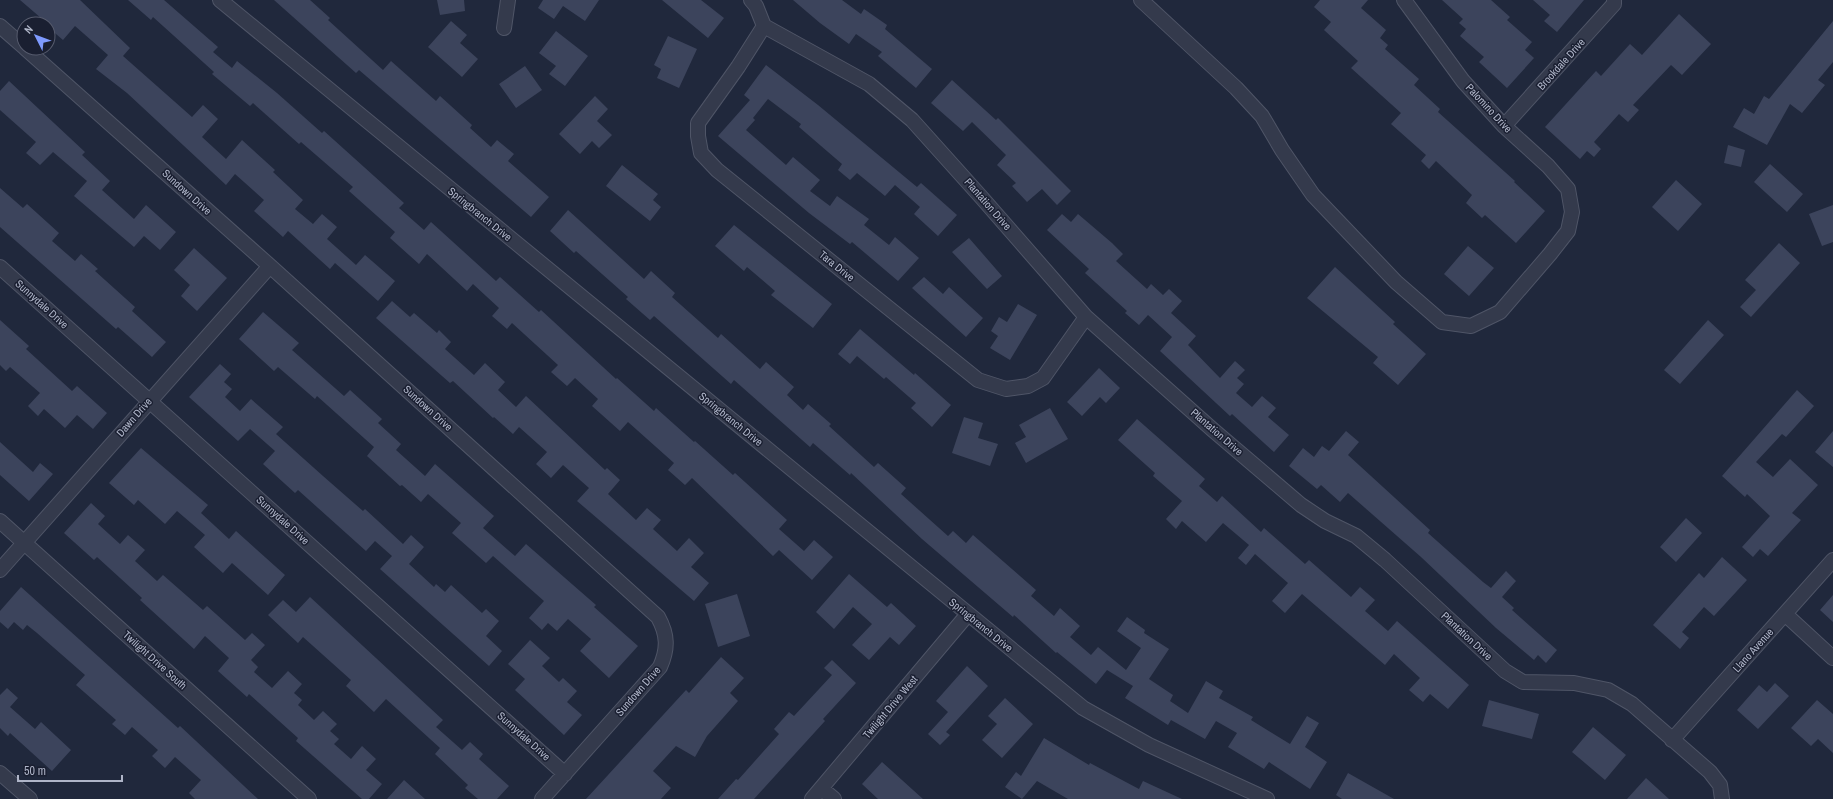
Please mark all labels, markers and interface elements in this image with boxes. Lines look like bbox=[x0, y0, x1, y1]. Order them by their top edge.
north arrow bbox=[16, 16, 56, 56]
text: N bbox=[21, 22, 36, 36]
street label: Brookdale Drive bbox=[1534, 35, 1588, 93]
street label: Palomino Drive bbox=[1463, 80, 1515, 136]
street label: Sundown Drive bbox=[159, 166, 215, 218]
street label: Plantation Drive bbox=[961, 175, 1015, 233]
street label: Springbranch Drive bbox=[445, 184, 515, 244]
street label: Tara Drive bbox=[816, 247, 858, 285]
street label: Sunnydale Drive bbox=[13, 276, 71, 332]
street label: Sundown Drive bbox=[400, 382, 456, 434]
street label: Springbranch Drive bbox=[696, 389, 766, 449]
street label: Dawn Drive bbox=[113, 395, 155, 439]
street label: Plantation Drive bbox=[1188, 405, 1246, 459]
street label: Sunnydale Drive bbox=[254, 492, 312, 548]
street label: Springbranch Drive bbox=[946, 595, 1016, 655]
street label: Plantation Drive bbox=[1439, 609, 1495, 663]
street label: Llano Avenue bbox=[1730, 625, 1776, 675]
street label: Twilight Drive South bbox=[120, 628, 190, 692]
street label: Sundown Drive bbox=[612, 663, 664, 719]
street label: Twilight Drive West bbox=[860, 672, 921, 741]
street label: Sunnydale Drive bbox=[495, 708, 553, 764]
scale bar bbox=[18, 757, 122, 783]
text: 50 m bbox=[24, 763, 46, 779]

